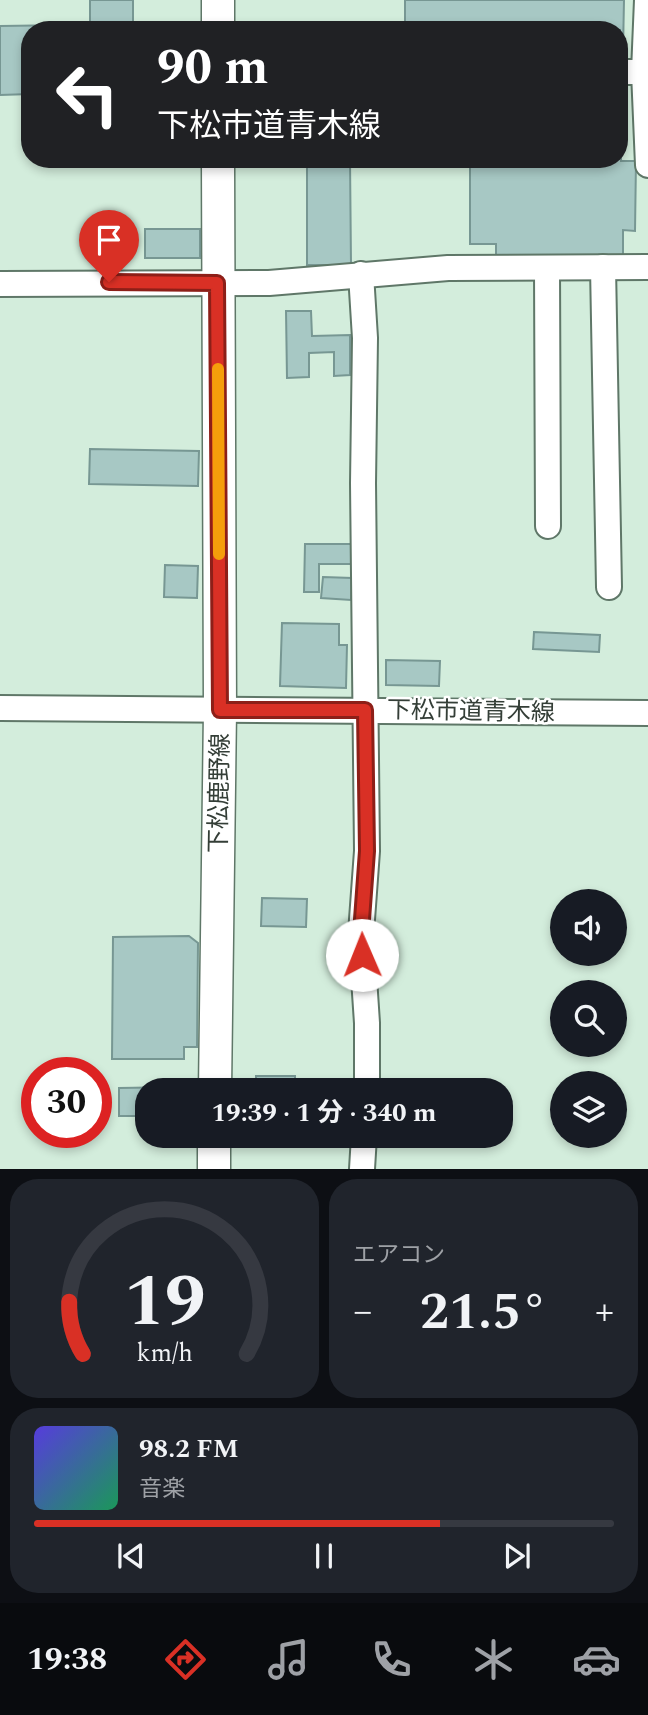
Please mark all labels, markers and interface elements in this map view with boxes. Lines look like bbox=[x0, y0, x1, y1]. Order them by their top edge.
text: 90 m bbox=[157, 31, 268, 106]
icon: left bbox=[42, 49, 133, 140]
text: 下松市道青木線 bbox=[157, 102, 381, 151]
pin bbox=[79, 210, 139, 282]
icon: arrive bbox=[90, 221, 128, 259]
street label: 下松市道青木線 bbox=[387, 693, 555, 731]
street label: 下松鹿野線 bbox=[201, 733, 239, 853]
map controls bbox=[550, 889, 627, 1148]
button: sound bbox=[550, 889, 627, 966]
position arrow bbox=[325, 918, 399, 992]
button: search bbox=[550, 980, 627, 1057]
speed limit sign: 30 bbox=[21, 1057, 112, 1148]
button: layers bbox=[550, 1071, 627, 1148]
text: 19:39 · 1 分 · 340 m bbox=[211, 1093, 437, 1133]
text: エアコン bbox=[353, 1238, 445, 1273]
text: 19 bbox=[124, 1248, 205, 1359]
text: 21.5° bbox=[420, 1273, 547, 1352]
text: − bbox=[353, 1283, 372, 1341]
text: + bbox=[595, 1283, 614, 1341]
text: km/h bbox=[136, 1335, 193, 1373]
text: 98.2 FM bbox=[139, 1429, 239, 1469]
text: 音楽 bbox=[139, 1472, 185, 1507]
icon: previous bbox=[112, 1537, 150, 1575]
icon: pause bbox=[305, 1537, 343, 1575]
icon: next bbox=[498, 1537, 536, 1575]
text: 19:38 bbox=[27, 1635, 107, 1684]
icon: directions bbox=[161, 1635, 210, 1684]
icon: music bbox=[264, 1635, 313, 1684]
icon: phone bbox=[367, 1635, 416, 1684]
icon: climate bbox=[469, 1635, 518, 1684]
icon: car bbox=[572, 1635, 621, 1684]

